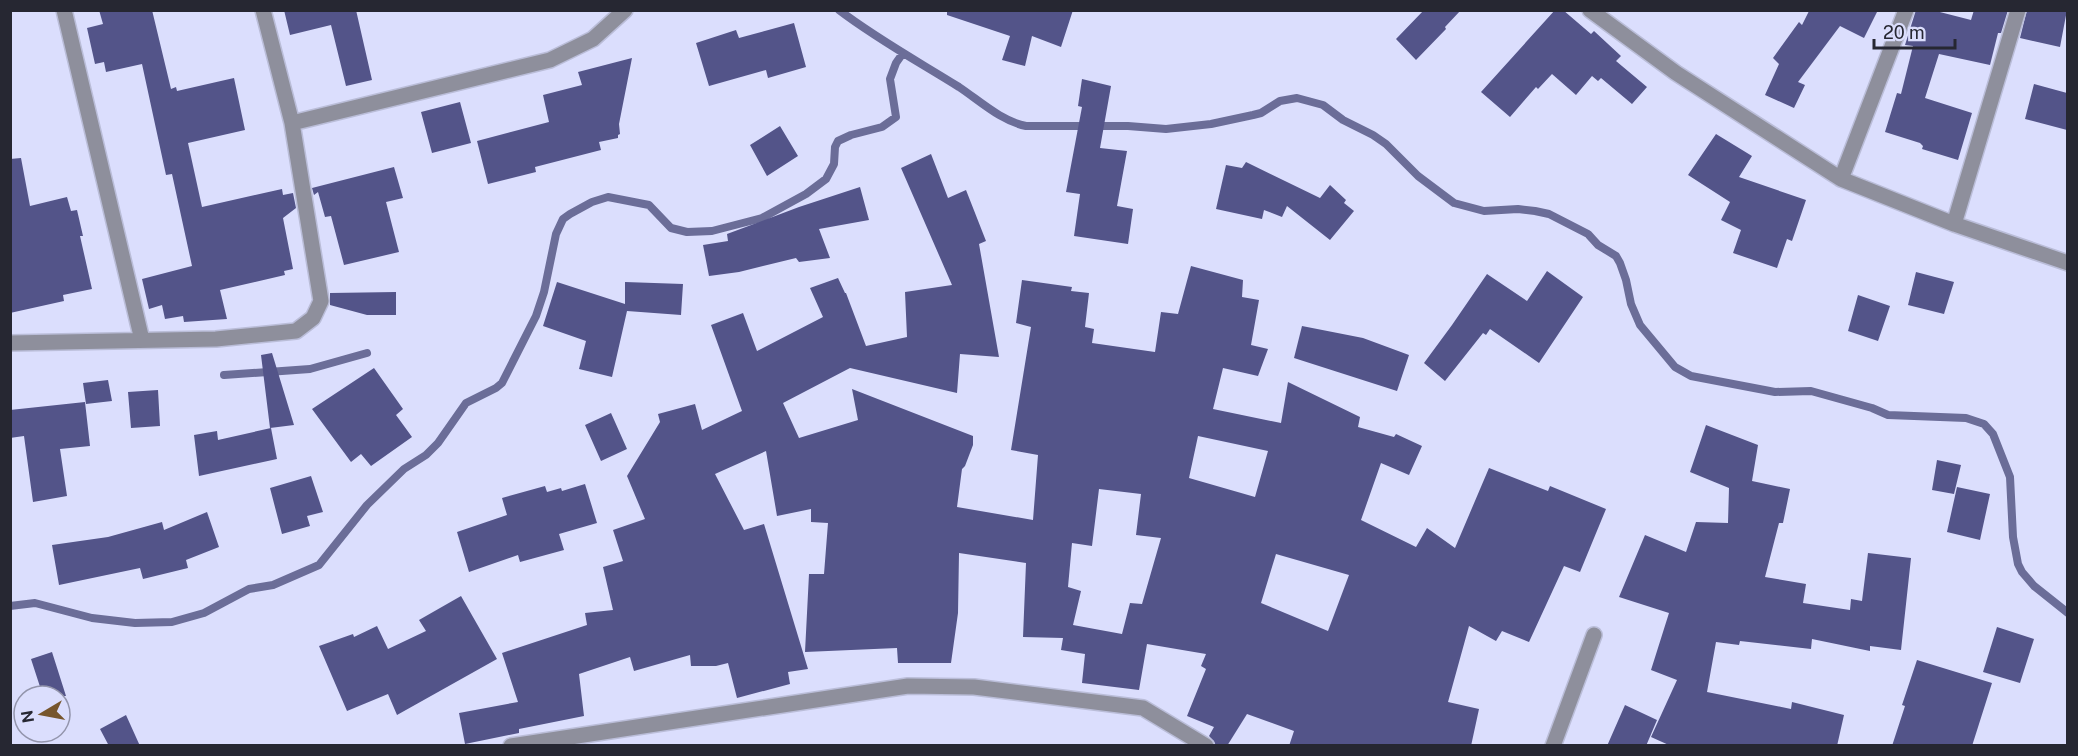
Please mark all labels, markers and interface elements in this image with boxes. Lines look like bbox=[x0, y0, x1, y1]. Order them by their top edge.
scale bar bbox=[1874, 12, 1955, 50]
text: 20 m bbox=[1883, 22, 1925, 43]
north arrow bbox=[12, 684, 72, 744]
text: N bbox=[17, 709, 38, 724]

